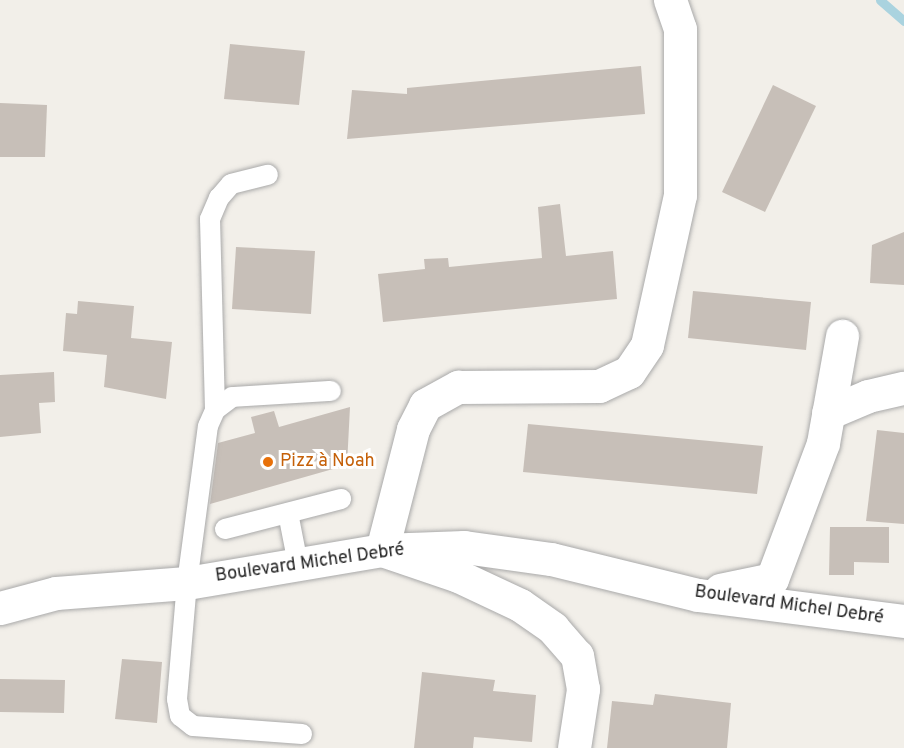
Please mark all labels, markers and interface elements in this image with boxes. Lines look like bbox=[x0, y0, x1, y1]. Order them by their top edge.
place label: Pizz à Noah bbox=[280, 451, 375, 473]
marker: Pizz à Noah bbox=[261, 455, 275, 469]
street label: Boulevard Michel Debré bbox=[214, 540, 406, 588]
street label: Boulevard Michel Debré bbox=[693, 582, 885, 630]

